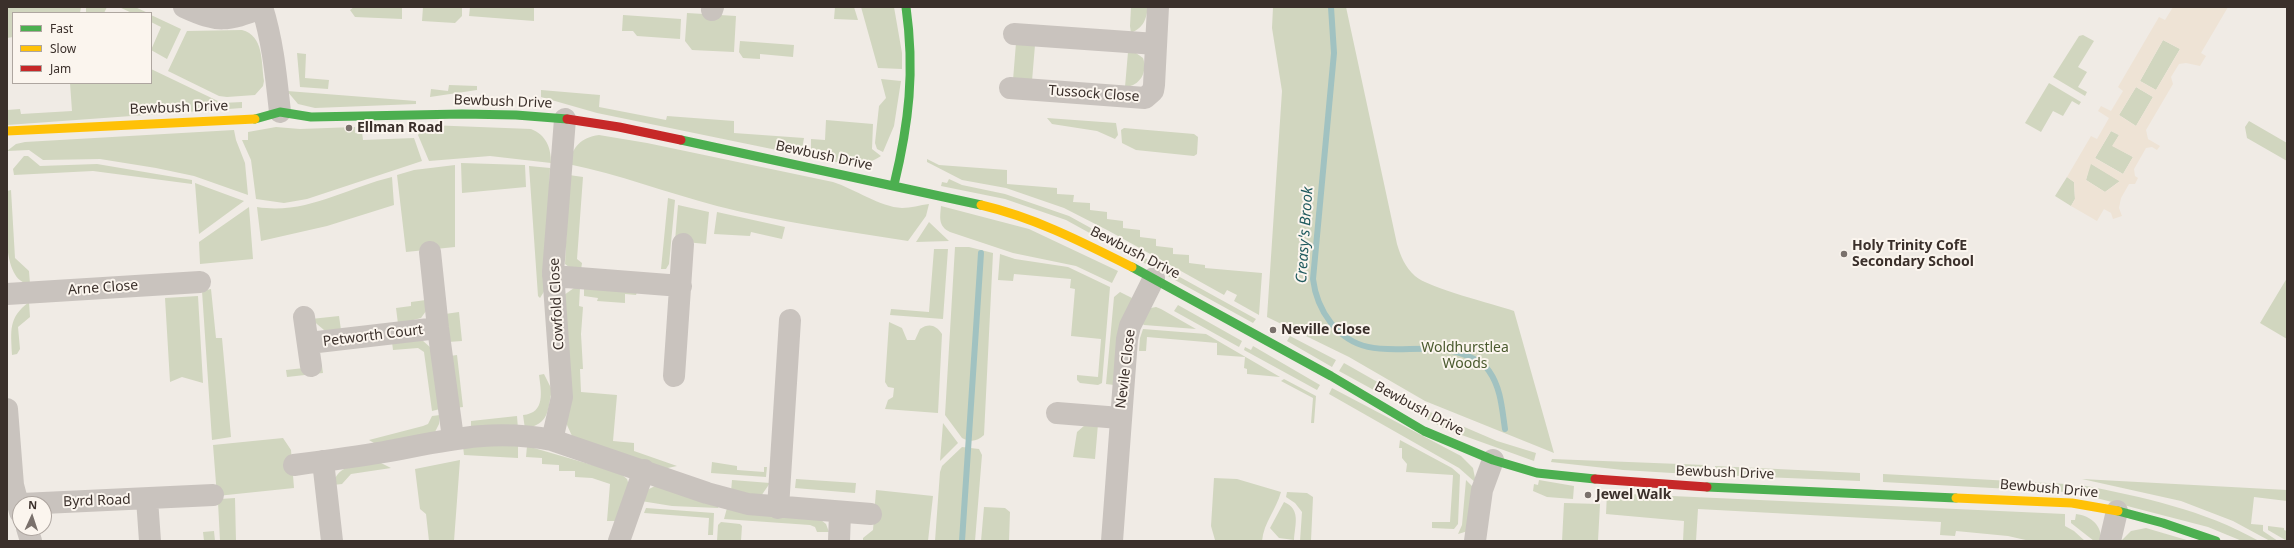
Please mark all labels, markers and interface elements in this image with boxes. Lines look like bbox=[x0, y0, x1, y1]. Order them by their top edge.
legend bbox=[12, 12, 152, 84]
text: Fast bbox=[50, 20, 73, 37]
text: Slow bbox=[50, 40, 76, 57]
text: Jam bbox=[50, 60, 71, 77]
street label: Tussock Close bbox=[1048, 82, 1140, 106]
street label: Bewbush Drive bbox=[453, 92, 553, 112]
street label: Bewbush Drive bbox=[129, 98, 229, 118]
place label: Ellman Road bbox=[357, 120, 443, 136]
marker: Ellman Road bbox=[344, 123, 354, 133]
street label: Bewbush Drive bbox=[774, 138, 874, 174]
water label: Creasy's Brook bbox=[1293, 186, 1317, 284]
street label: Bewbush Drive bbox=[1087, 223, 1183, 283]
place label: Holy Trinity CofE Secondary School bbox=[1852, 238, 1974, 270]
marker: Holy Trinity CofE Secondary School bbox=[1839, 249, 1849, 259]
street label: Cowfold Close bbox=[546, 257, 568, 351]
street label: Arne Close bbox=[67, 277, 139, 299]
street label: Petworth Court bbox=[322, 322, 424, 350]
place label: Neville Close bbox=[1281, 322, 1370, 338]
marker: Neville Close bbox=[1268, 325, 1278, 335]
street label: Nevile Close bbox=[1113, 328, 1139, 410]
park label: Woldhurstlea Woods bbox=[1421, 340, 1509, 372]
street label: Bewbush Drive bbox=[1372, 378, 1466, 440]
street label: Bewbush Drive bbox=[1675, 463, 1775, 483]
street label: Bewbush Drive bbox=[1999, 476, 2099, 502]
place label: Jewel Walk bbox=[1596, 487, 1671, 503]
marker: Jewel Walk bbox=[1583, 490, 1593, 500]
street label: Byrd Road bbox=[63, 491, 131, 511]
north arrow bbox=[12, 496, 52, 536]
text: N bbox=[28, 497, 37, 512]

